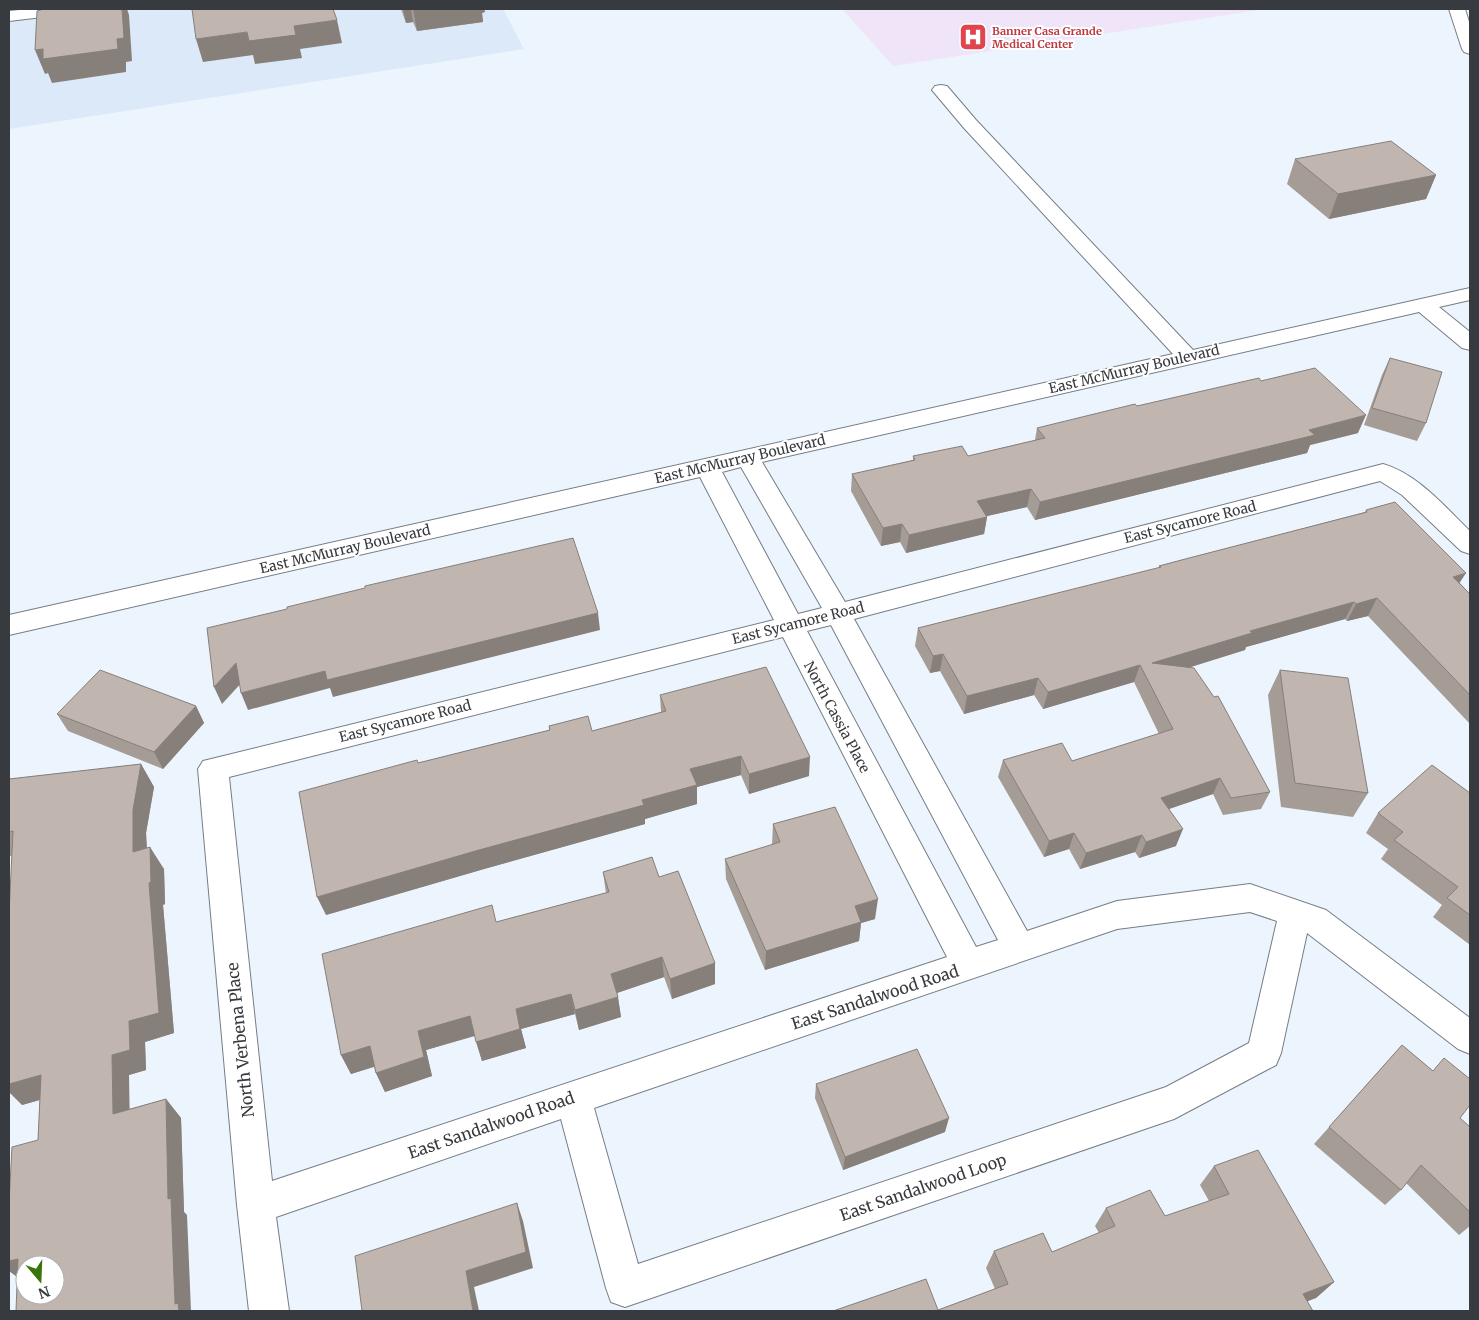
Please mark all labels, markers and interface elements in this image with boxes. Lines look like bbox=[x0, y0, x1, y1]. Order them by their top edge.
hospital icon: Banner Casa Grande Medical Center bbox=[958, 22, 988, 52]
place label: Banner Casa Grande Medical Center bbox=[992, 24, 1102, 51]
street label: East McMurray Boulevard bbox=[1047, 340, 1222, 397]
street label: East McMurray Boulevard bbox=[653, 430, 828, 487]
street label: East Sycamore Road bbox=[1122, 497, 1259, 547]
street label: East McMurray Boulevard bbox=[258, 520, 433, 577]
street label: East Sycamore Road bbox=[730, 598, 867, 648]
street label: North Cassia Place bbox=[800, 658, 874, 776]
street label: East Sycamore Road bbox=[337, 696, 474, 746]
street label: East Sandalwood Road bbox=[789, 960, 961, 1033]
street label: North Verbena Place bbox=[222, 962, 258, 1118]
street label: East Sandalwood Road bbox=[405, 1087, 577, 1163]
street label: East Sandalwood Loop bbox=[837, 1149, 1009, 1225]
north arrow bbox=[15, 1255, 65, 1305]
text: N bbox=[36, 1282, 52, 1303]

